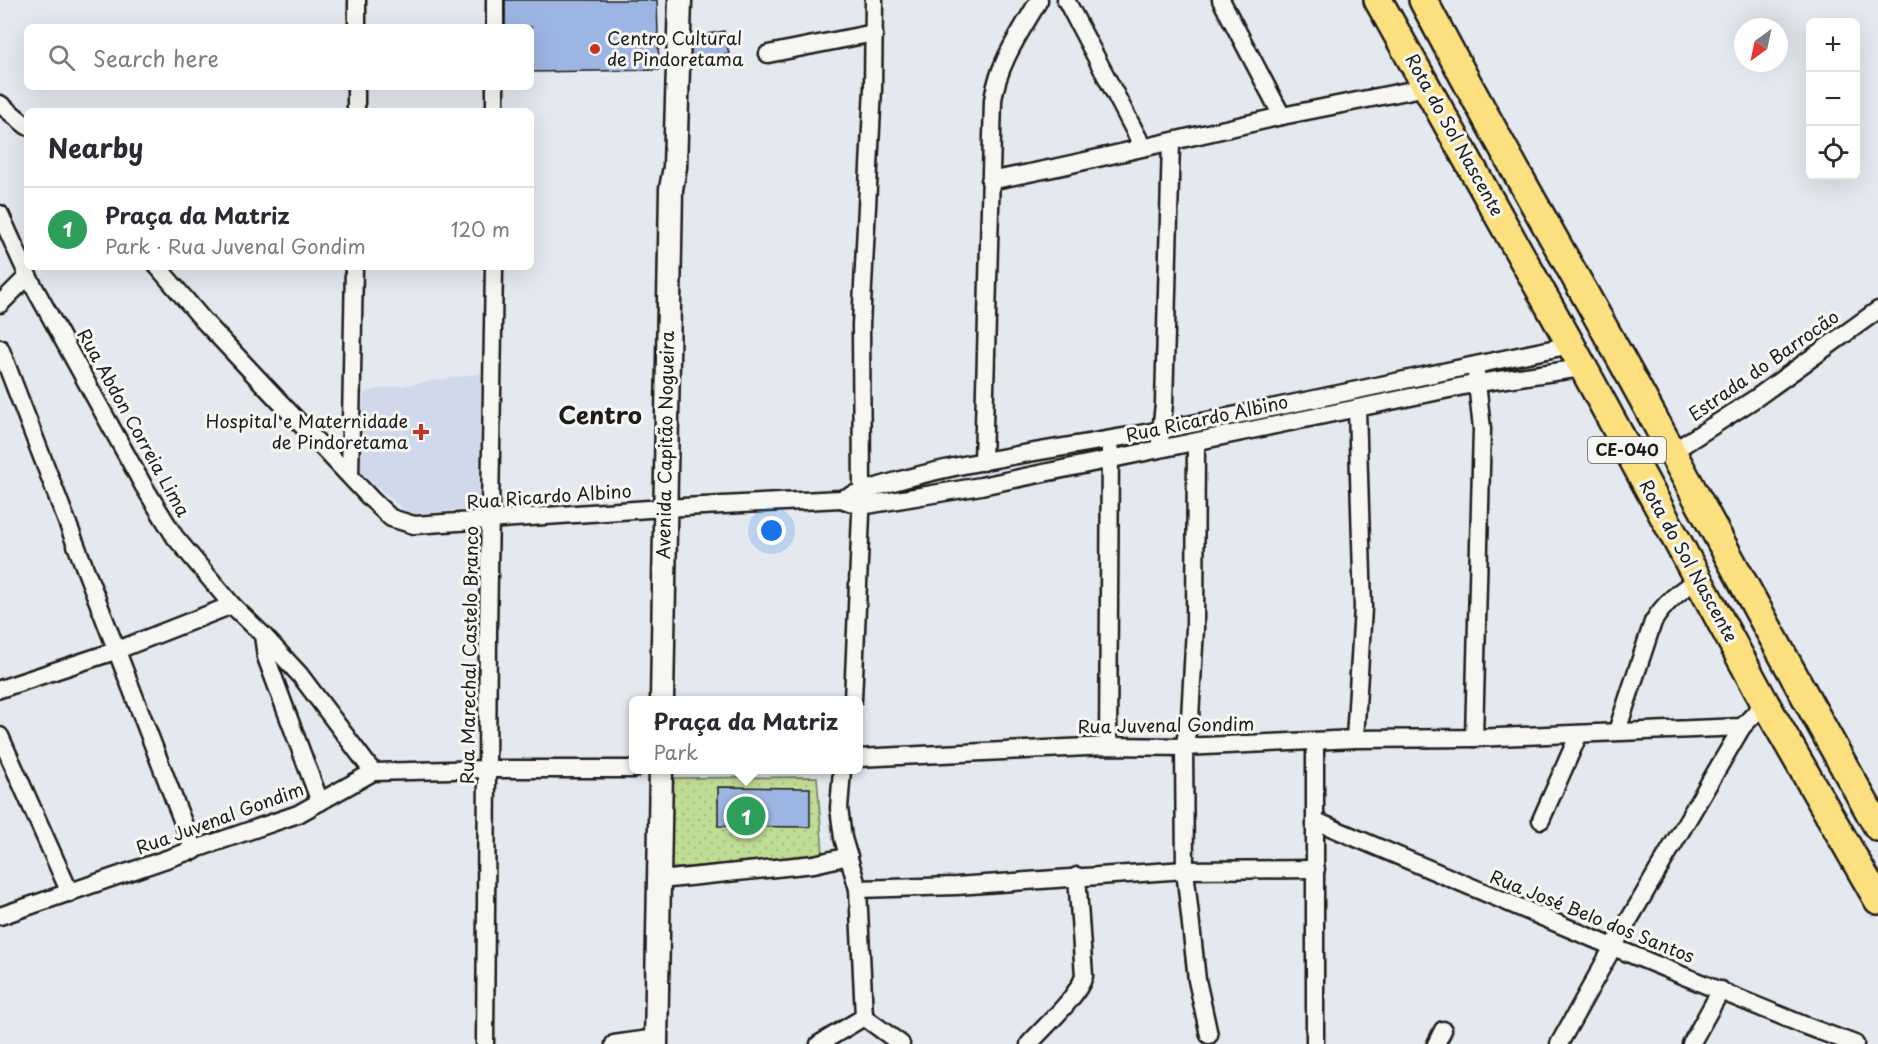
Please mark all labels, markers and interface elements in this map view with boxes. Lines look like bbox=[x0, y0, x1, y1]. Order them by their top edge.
north arrow bbox=[1734, 18, 1788, 72]
map controls bbox=[1806, 18, 1860, 180]
button: + bbox=[1806, 18, 1860, 72]
search box bbox=[24, 24, 534, 90]
place label: Centro Cultural de Pindoretama bbox=[607, 24, 744, 72]
icon: search bbox=[45, 41, 78, 74]
text: Search here bbox=[93, 41, 219, 74]
marker: Centro Cultural de Pindoretama bbox=[588, 42, 602, 56]
street label: Rota do Sol Nascente bbox=[1399, 48, 1511, 220]
button: − bbox=[1806, 72, 1860, 126]
button: locate bbox=[1806, 126, 1860, 180]
text: Nearby bbox=[48, 128, 143, 167]
text: Praça da Matriz bbox=[105, 198, 290, 231]
text: 1 bbox=[63, 214, 72, 244]
text: 120 m bbox=[451, 214, 510, 244]
text: Park · Rua Juvenal Gondim bbox=[105, 231, 366, 261]
street label: Estrada do Barrocão bbox=[1682, 303, 1844, 427]
street label: Rua Abdon Correia Lima bbox=[71, 323, 198, 522]
street label: Avenida Capitão Nogueira bbox=[649, 330, 680, 559]
street label: Rua Ricardo Albino bbox=[1123, 387, 1290, 448]
district label: Centro bbox=[558, 396, 642, 432]
place label: Hospital e Maternidade de Pindoretama bbox=[206, 407, 409, 455]
marker: Hospital e Maternidade de Pindoretama bbox=[412, 423, 430, 441]
road number: CE-040 bbox=[1588, 437, 1666, 463]
street label: Rota do Sol Nascente bbox=[1633, 474, 1745, 646]
street label: Rua Ricardo Albino bbox=[466, 476, 632, 515]
your location bbox=[757, 516, 786, 545]
street label: Rua Marechal Castelo Branco bbox=[453, 526, 484, 784]
popup bbox=[629, 696, 863, 774]
text: Praça da Matriz bbox=[654, 704, 838, 737]
street label: Rua Juvenal Gondim bbox=[1077, 709, 1255, 740]
text: Park bbox=[654, 737, 698, 767]
street label: Rua Juvenal Gondim bbox=[132, 775, 307, 860]
pin: 1 bbox=[726, 794, 766, 838]
street label: Rua José Belo dos Santos bbox=[1486, 862, 1699, 969]

